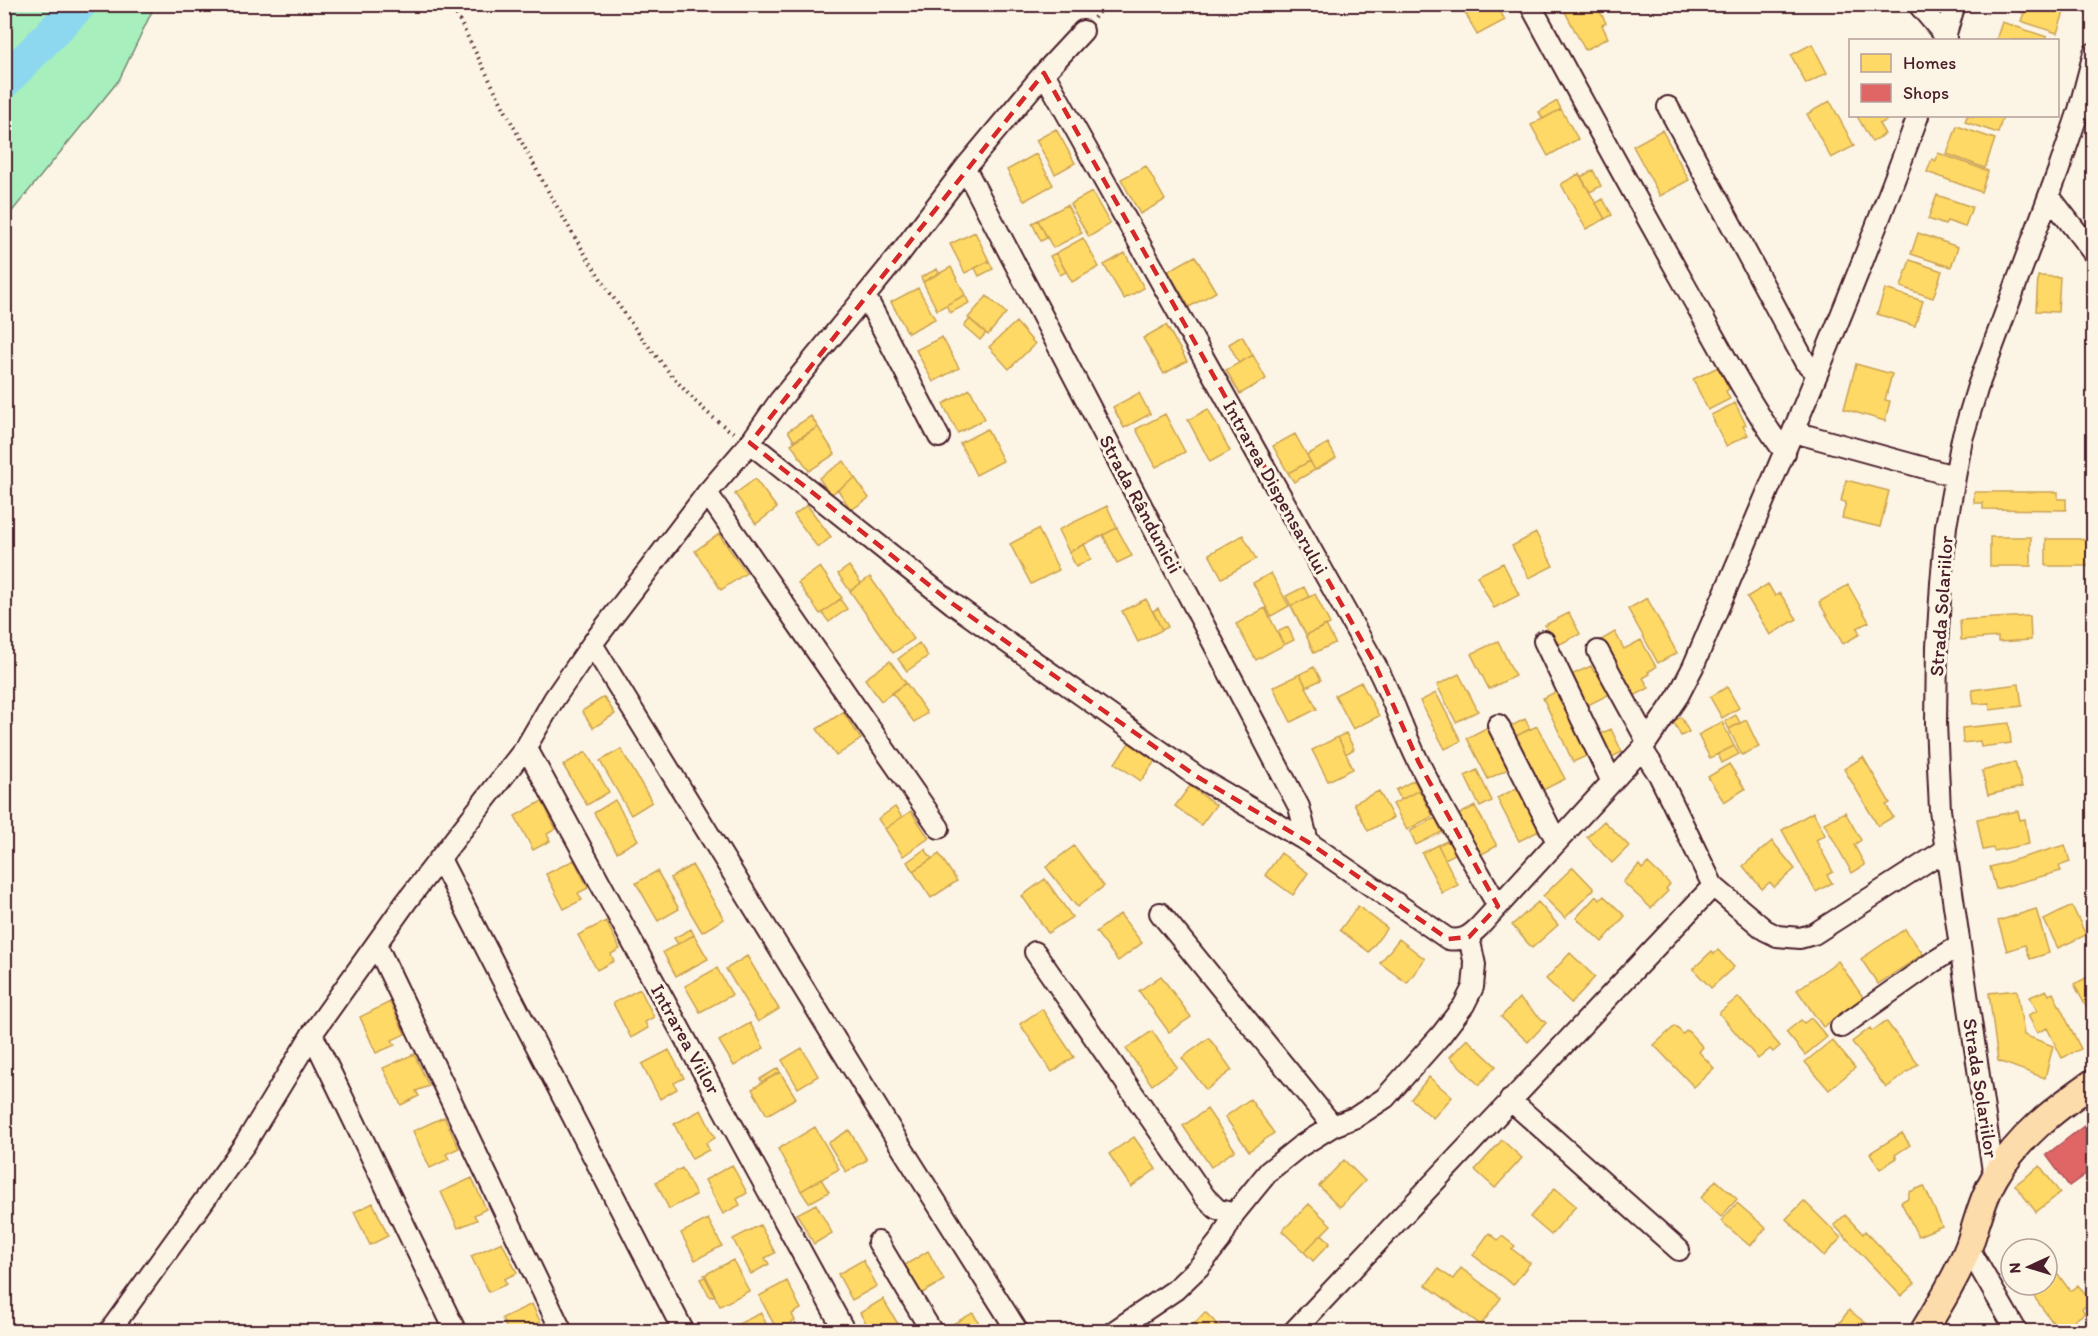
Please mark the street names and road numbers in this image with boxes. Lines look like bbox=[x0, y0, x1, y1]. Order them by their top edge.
street label: Intrarea Dispensarului bbox=[1218, 396, 1334, 578]
street label: Strada Rândunicii bbox=[1094, 431, 1188, 577]
street label: Strada Solariilor bbox=[1924, 535, 1958, 677]
street label: Intrarea Viilor bbox=[646, 980, 726, 1099]
street label: Strada Solariilor bbox=[1958, 1016, 2004, 1160]

